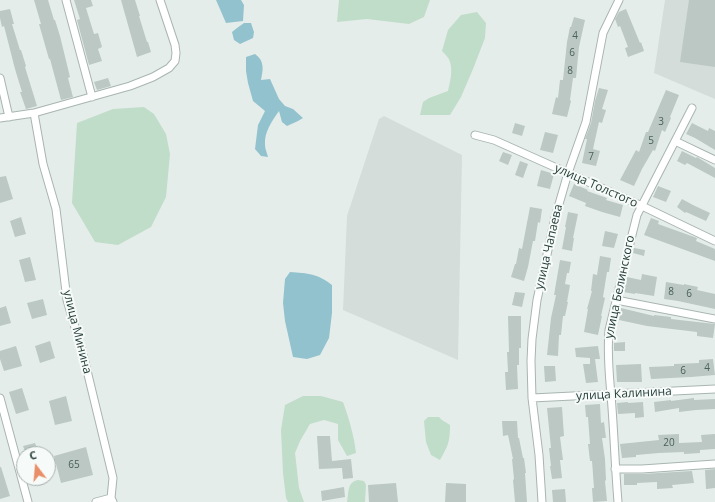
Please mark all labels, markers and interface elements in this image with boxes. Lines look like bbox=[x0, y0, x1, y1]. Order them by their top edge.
house number: 4 bbox=[572, 30, 578, 42]
house number: 6 bbox=[569, 47, 575, 59]
house number: 8 bbox=[567, 65, 573, 77]
house number: 3 bbox=[658, 116, 664, 128]
house number: 5 bbox=[648, 135, 654, 147]
house number: 7 bbox=[588, 151, 594, 163]
street label: улица Толстого bbox=[552, 161, 640, 211]
street label: улица Чапаева bbox=[532, 203, 566, 291]
street label: улица Белинского bbox=[602, 234, 638, 340]
house number: 8 bbox=[668, 286, 674, 298]
house number: 6 bbox=[686, 288, 692, 300]
street label: улица Минина bbox=[60, 289, 94, 375]
house number: 4 bbox=[704, 362, 710, 374]
house number: 6 bbox=[680, 365, 686, 377]
street label: улица Калинина bbox=[576, 384, 672, 404]
house number: 20 bbox=[663, 437, 675, 449]
north arrow bbox=[16, 446, 56, 486]
text: С bbox=[27, 447, 38, 463]
house number: 65 bbox=[68, 459, 80, 471]

